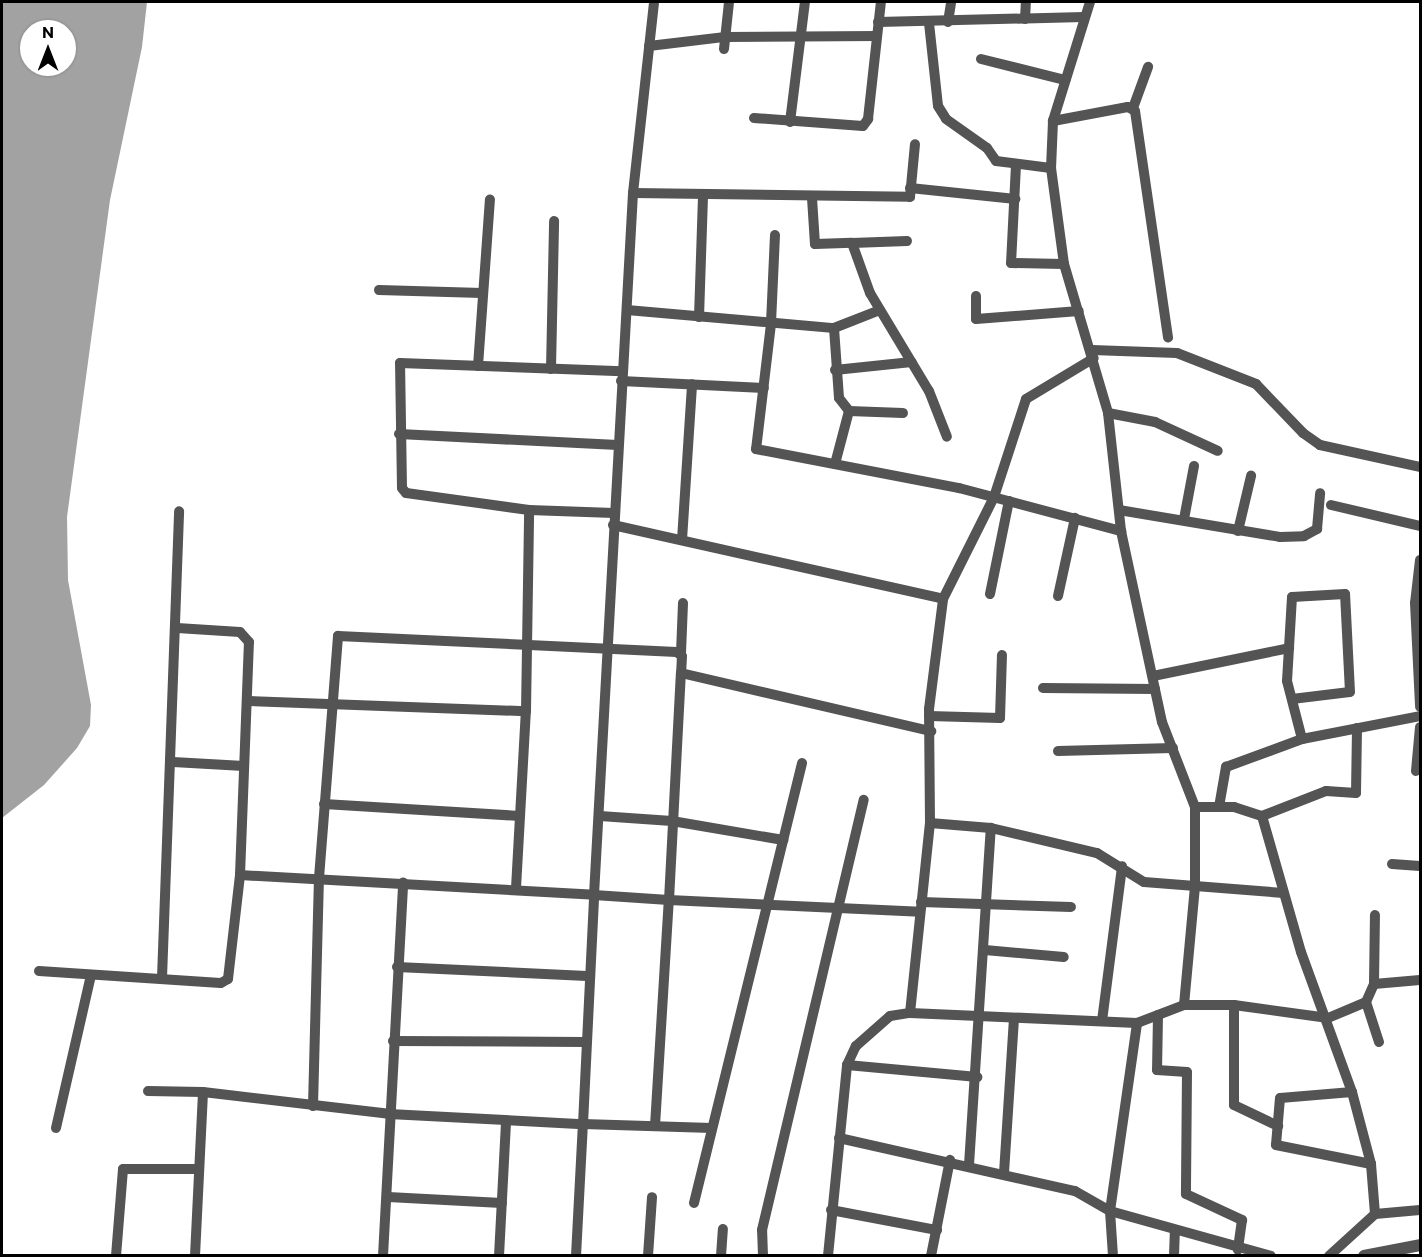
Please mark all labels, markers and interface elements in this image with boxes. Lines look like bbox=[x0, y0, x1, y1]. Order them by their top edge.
north arrow bbox=[18, 18, 78, 78]
text: N bbox=[42, 22, 54, 41]

